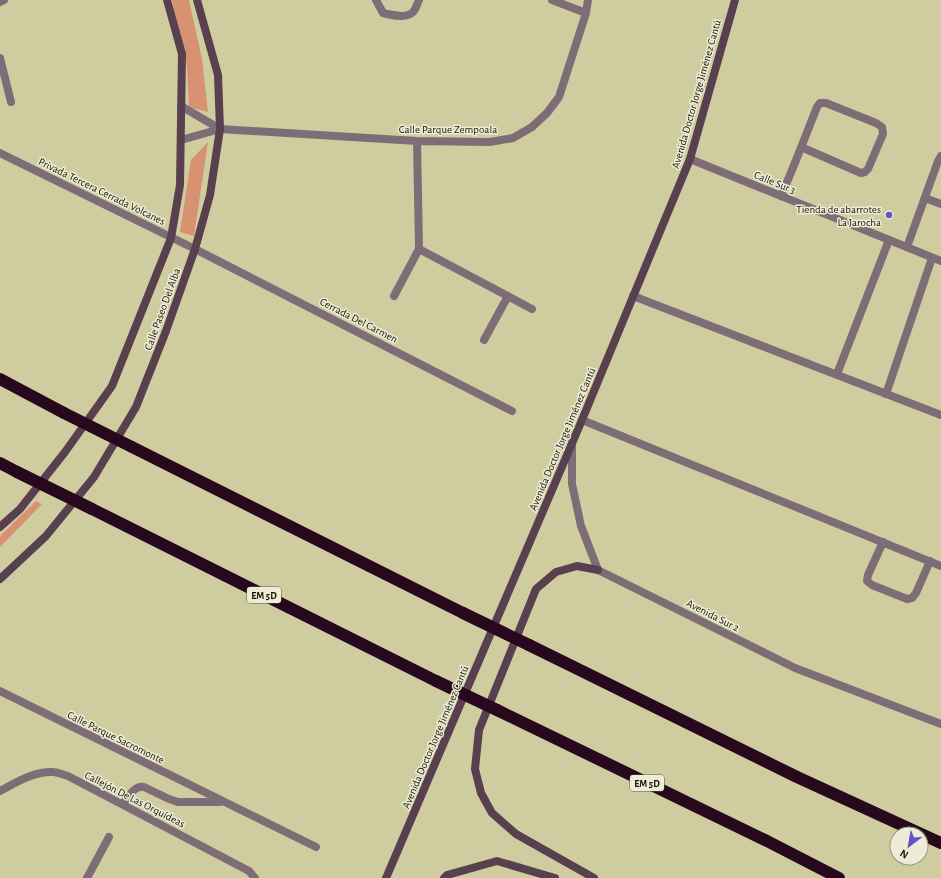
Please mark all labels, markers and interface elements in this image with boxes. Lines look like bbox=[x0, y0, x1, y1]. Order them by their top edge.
street label: Avenida Doctor Jorge Jiménez Cantú bbox=[670, 18, 723, 170]
street label: Calle Parque Zempoala bbox=[399, 124, 497, 135]
street label: Privada Tercera Cerrada Volcanes bbox=[37, 156, 167, 227]
street label: Calle Sur 3 bbox=[752, 169, 798, 196]
place label: Tienda de abarrotes La Jarocha bbox=[796, 204, 881, 228]
marker: Tienda de abarrotes La Jarocha bbox=[884, 210, 894, 220]
street label: Calle Paseo Del Alba bbox=[143, 267, 182, 352]
street label: Cerrada Del Carmen bbox=[318, 296, 399, 345]
street label: Avenida Doctor Jorge Jiménez Cantú bbox=[527, 366, 598, 512]
road number: EM 5D bbox=[247, 587, 281, 603]
street label: Avenida Sur 2 bbox=[685, 597, 741, 633]
street label: Avenida Doctor Jorge Jiménez Cantú bbox=[400, 664, 471, 810]
street label: Calle Parque Sacromonte bbox=[66, 709, 166, 766]
street label: Callejón De Las Orquídeas bbox=[83, 769, 187, 830]
road number: EM 5D bbox=[630, 775, 664, 791]
north arrow bbox=[889, 826, 929, 866]
text: N bbox=[898, 847, 910, 861]

